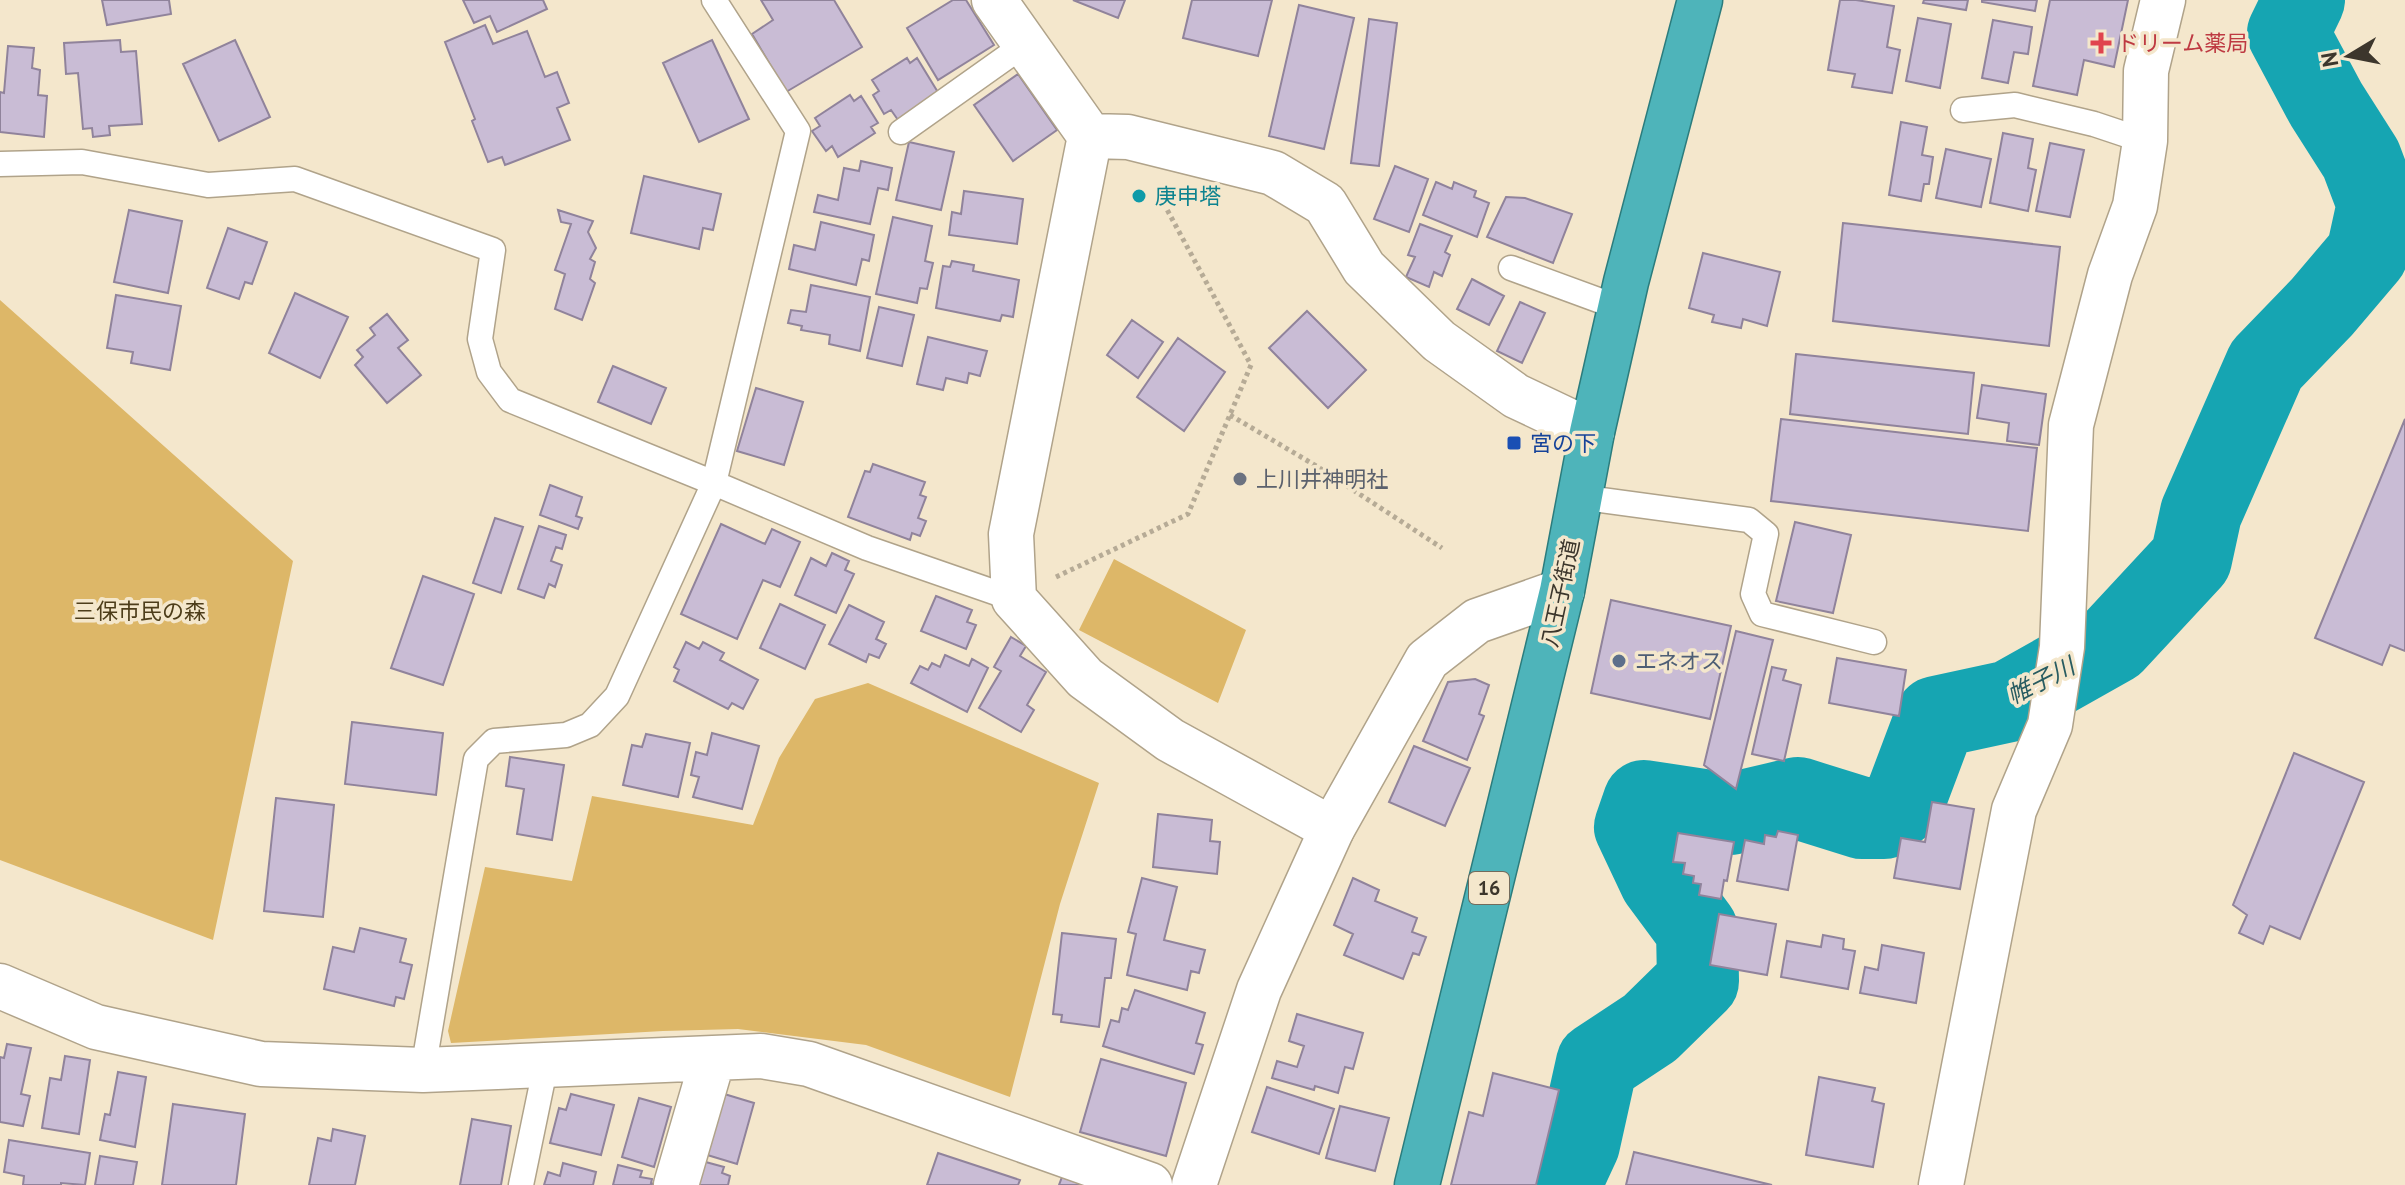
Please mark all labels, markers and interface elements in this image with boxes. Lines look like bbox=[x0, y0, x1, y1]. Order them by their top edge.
north arrow bbox=[2309, 16, 2389, 96]
place label: ドリーム薬局 bbox=[2117, 29, 2248, 57]
marker: ドリーム薬局 bbox=[2092, 34, 2110, 52]
text: N bbox=[2314, 50, 2344, 69]
place label: 庚申塔 bbox=[1155, 182, 1221, 210]
marker: 庚申塔 bbox=[1130, 187, 1148, 205]
place label: 宮の下 bbox=[1530, 429, 1596, 457]
marker: 宮の下 bbox=[1505, 434, 1523, 452]
place label: 上川井神明社 bbox=[1256, 465, 1388, 493]
marker: 上川井神明社 bbox=[1231, 470, 1249, 488]
street label: 八王子街道 bbox=[1535, 536, 1585, 650]
park label: 三保市民の森 bbox=[74, 597, 206, 625]
place label: エネオス bbox=[1635, 647, 1723, 675]
water label: 帷子川 bbox=[2002, 649, 2083, 711]
marker: エネオス bbox=[1610, 652, 1628, 670]
road number: 16 bbox=[1469, 872, 1509, 904]

